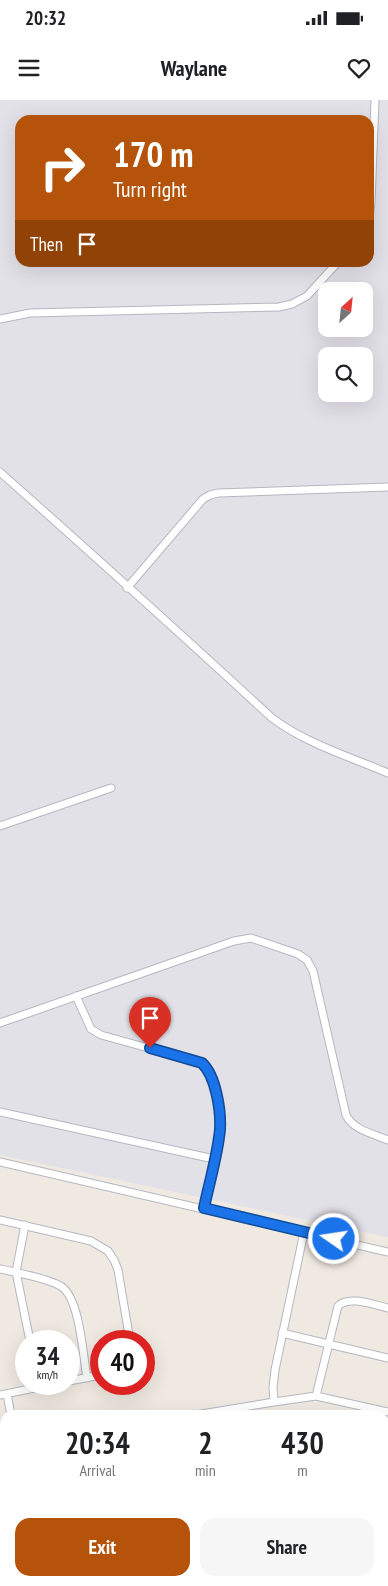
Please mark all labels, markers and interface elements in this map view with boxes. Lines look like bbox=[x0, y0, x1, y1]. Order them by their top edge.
text: 20:32 bbox=[25, 6, 66, 30]
icon: menu bbox=[15, 54, 43, 82]
text: Waylane bbox=[161, 54, 227, 82]
icon: heart bbox=[345, 54, 373, 82]
text: 170 m bbox=[113, 131, 194, 177]
icon: right bbox=[30, 135, 95, 200]
text: Turn right bbox=[113, 175, 187, 203]
icon: arrive bbox=[73, 230, 101, 258]
text: Then bbox=[30, 232, 63, 256]
north arrow bbox=[318, 282, 372, 338]
map controls bbox=[318, 282, 373, 402]
button: search bbox=[318, 347, 373, 402]
pin bbox=[129, 997, 171, 1048]
icon: arrive bbox=[136, 1004, 164, 1032]
position arrow bbox=[307, 1212, 359, 1264]
speed limit sign: 40 bbox=[90, 1330, 155, 1395]
text: 34 bbox=[36, 1340, 59, 1372]
text: km/h bbox=[37, 1367, 58, 1382]
text: 20:34 bbox=[65, 1423, 130, 1462]
text: 2 bbox=[198, 1423, 213, 1462]
text: 430 bbox=[281, 1423, 324, 1462]
text: Arrival bbox=[79, 1460, 116, 1480]
text: min bbox=[195, 1460, 216, 1480]
text: m bbox=[297, 1460, 308, 1480]
button: Exit bbox=[15, 1518, 190, 1576]
button: Share bbox=[200, 1518, 374, 1576]

